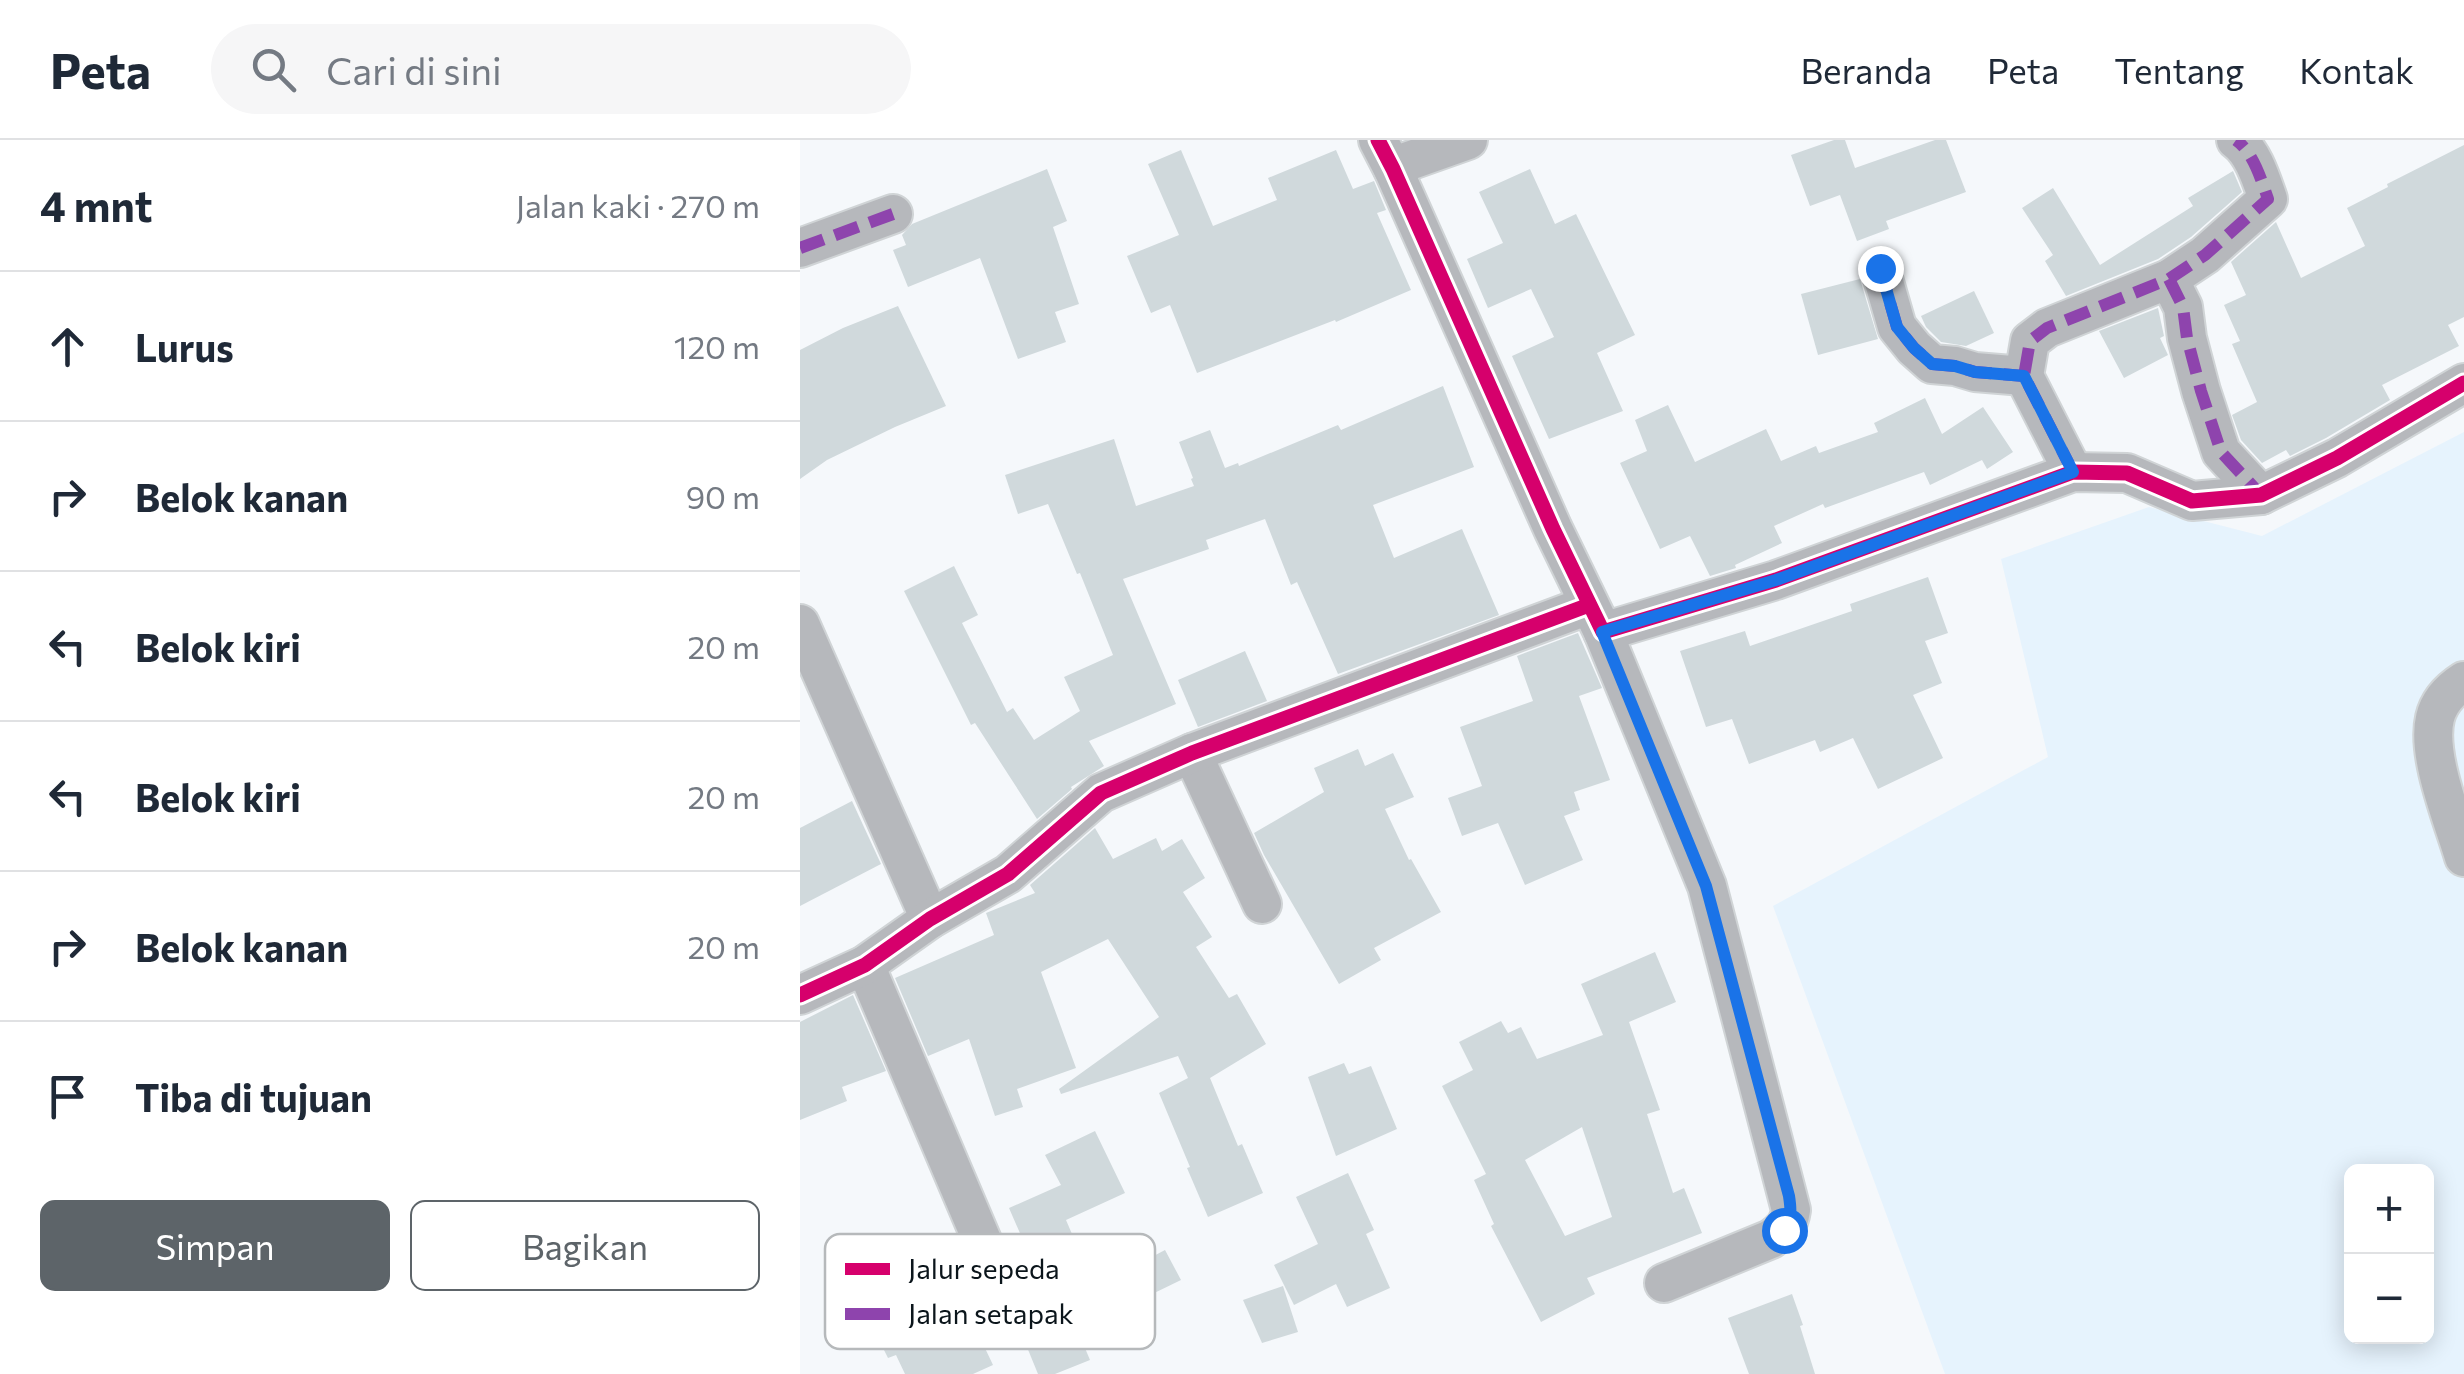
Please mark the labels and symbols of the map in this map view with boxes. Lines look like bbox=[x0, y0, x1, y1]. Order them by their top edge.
route end bbox=[1858, 246, 1904, 292]
route start bbox=[1762, 1208, 1808, 1254]
legend bbox=[825, 1234, 1155, 1349]
text: Jalur sepeda bbox=[908, 1251, 1060, 1285]
text: Jalan setapak bbox=[908, 1296, 1074, 1330]

